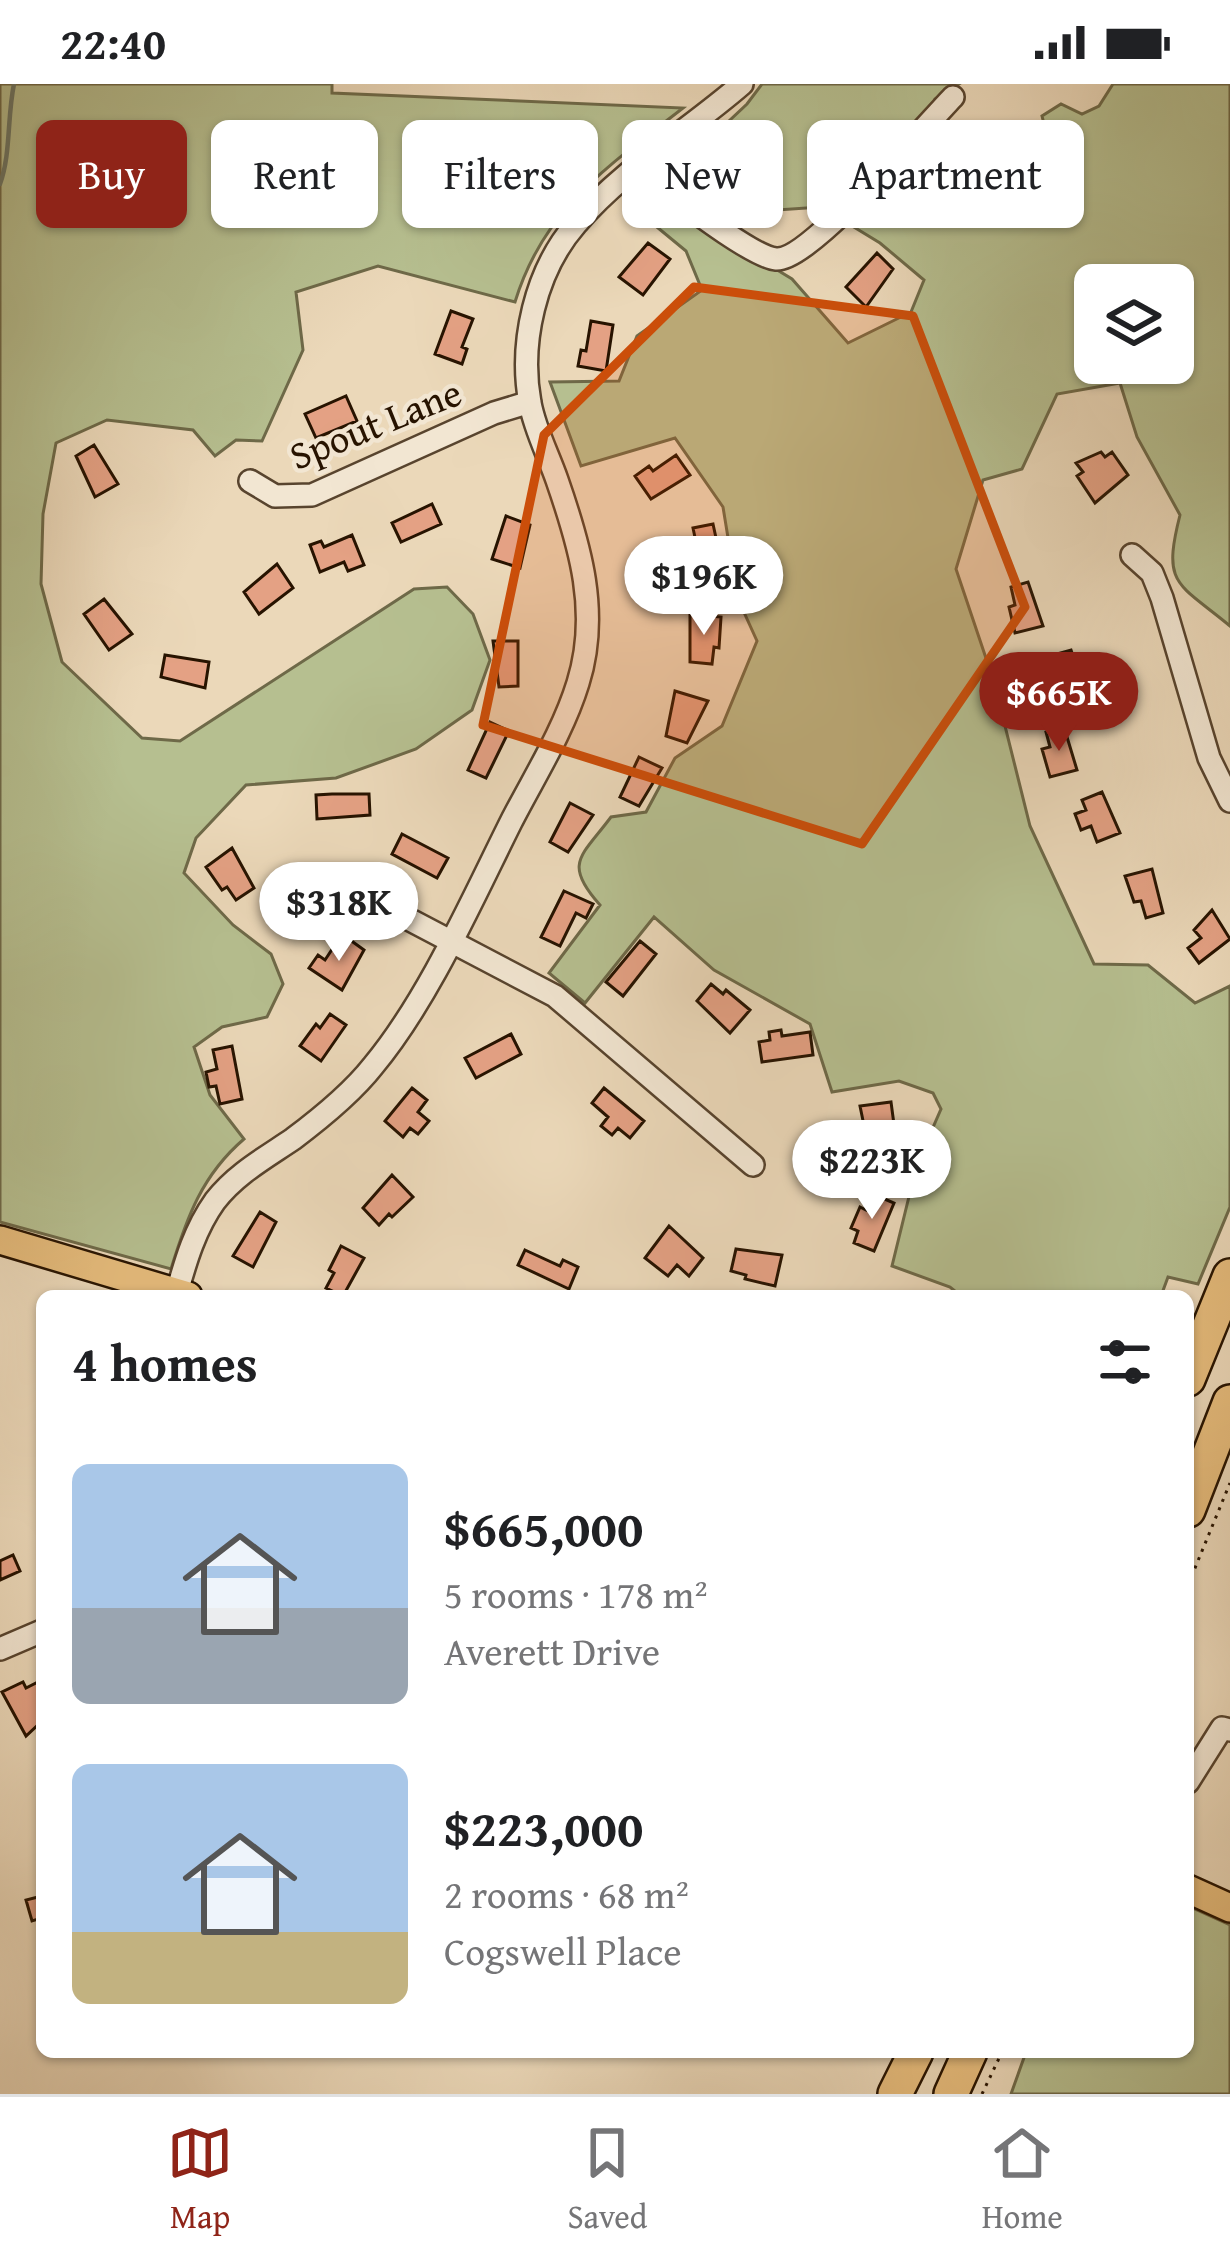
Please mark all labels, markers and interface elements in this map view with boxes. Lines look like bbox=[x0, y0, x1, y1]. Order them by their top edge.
text: 22:40 bbox=[60, 10, 166, 75]
chip: Buy bbox=[36, 120, 187, 228]
chip: Rent bbox=[211, 120, 378, 228]
chip: Filters bbox=[402, 120, 598, 228]
chip: New bbox=[622, 120, 783, 228]
chip: Apartment bbox=[807, 120, 1084, 228]
map controls bbox=[1074, 264, 1194, 384]
button: layers bbox=[1074, 264, 1194, 384]
street label: Spout Lane bbox=[280, 363, 470, 483]
pin: $196K bbox=[620, 536, 788, 638]
text: $196K bbox=[651, 546, 757, 603]
pin: $665K bbox=[975, 652, 1143, 754]
text: $665K bbox=[1006, 662, 1112, 719]
pin: $318K bbox=[255, 862, 423, 964]
text: $318K bbox=[286, 872, 392, 929]
pin: $223K bbox=[788, 1120, 956, 1222]
text: $223K bbox=[819, 1130, 925, 1187]
text: 4 homes bbox=[72, 1325, 258, 1400]
icon: filters bbox=[1092, 1329, 1158, 1395]
text: $665,000 bbox=[444, 1490, 643, 1565]
icon: home bbox=[168, 1512, 312, 1656]
text: 5 rooms · 178 m² bbox=[444, 1565, 708, 1622]
text: Averett Drive bbox=[444, 1622, 660, 1679]
text: $223,000 bbox=[444, 1790, 643, 1865]
icon: home bbox=[168, 1812, 312, 1956]
text: 2 rooms · 68 m² bbox=[444, 1865, 689, 1922]
text: Cogswell Place bbox=[444, 1922, 682, 1979]
tab: Map bbox=[167, 2120, 233, 2240]
tab: Saved bbox=[567, 2120, 647, 2240]
tab: Home bbox=[982, 2120, 1063, 2240]

